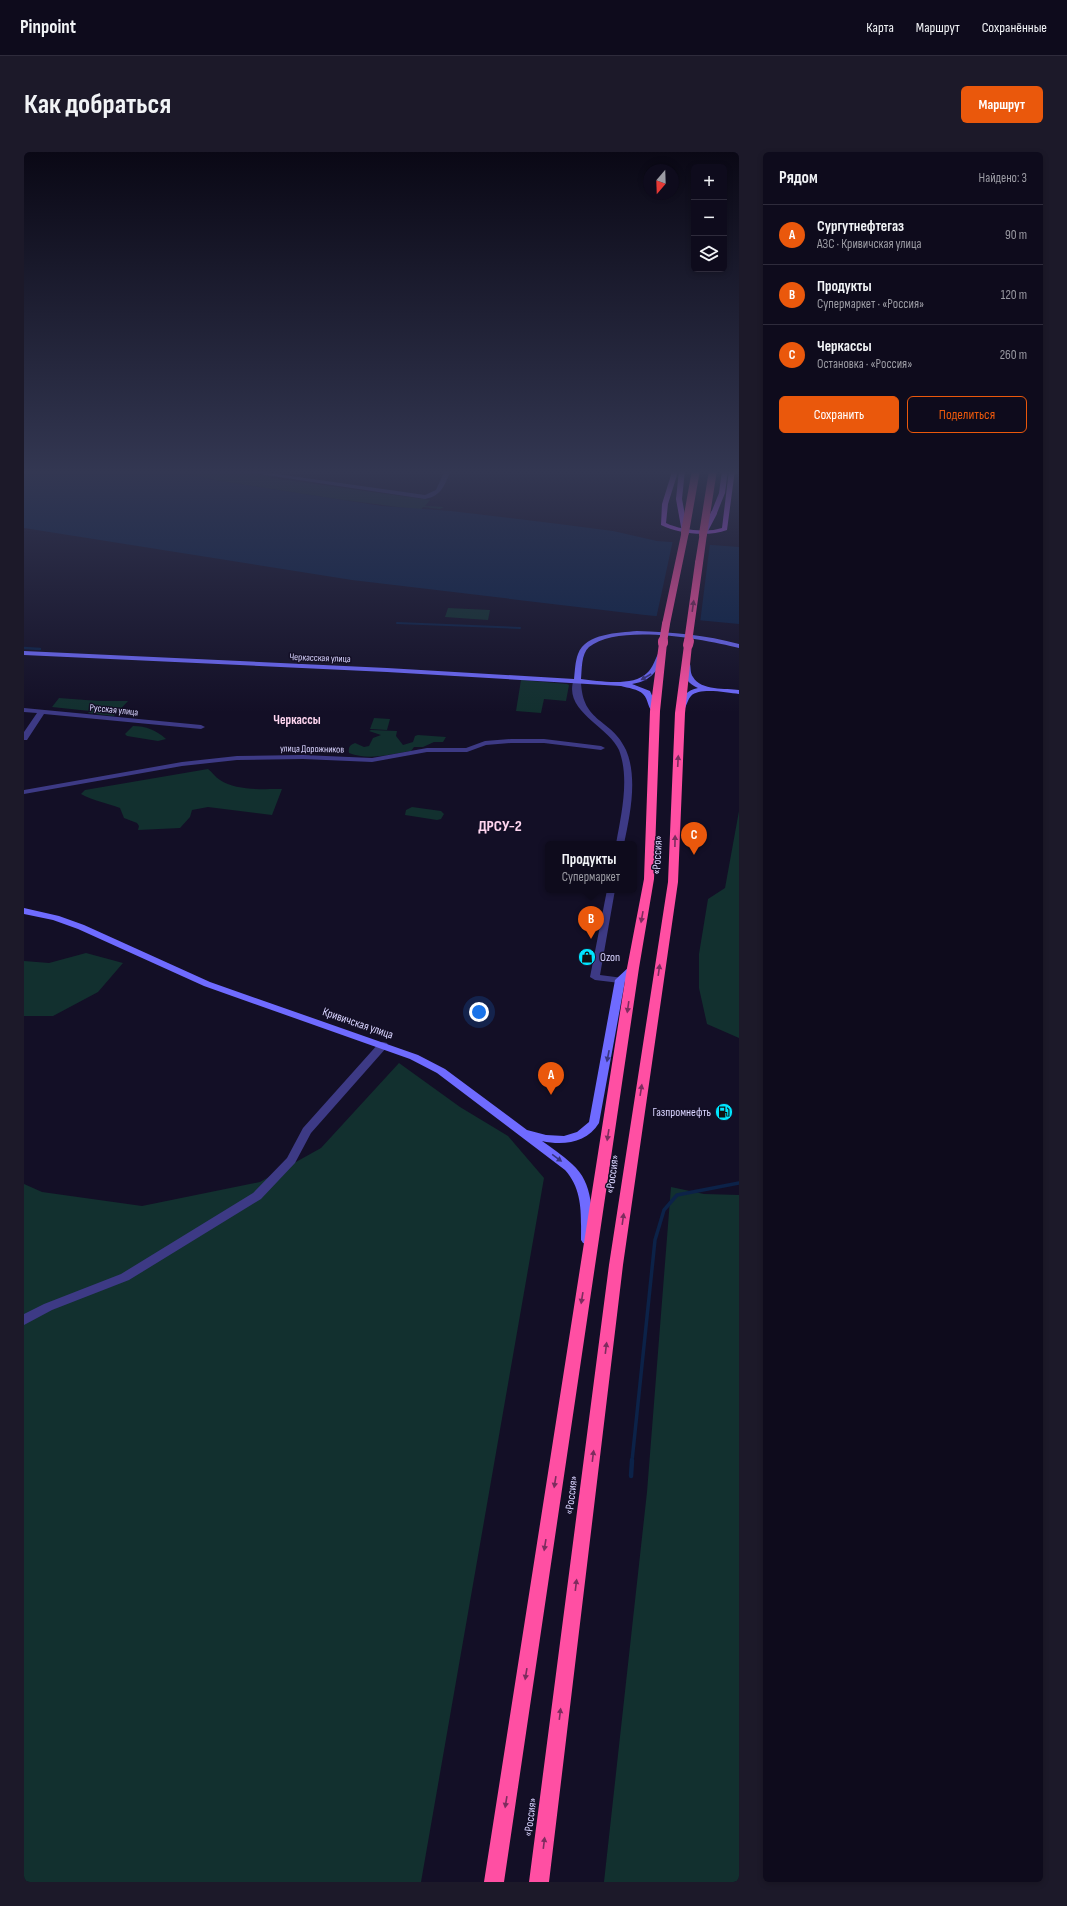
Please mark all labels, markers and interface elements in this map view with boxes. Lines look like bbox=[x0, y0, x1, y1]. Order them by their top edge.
text: Pinpoint bbox=[20, 16, 76, 39]
text: Карта bbox=[866, 19, 894, 36]
text: Маршрут bbox=[916, 19, 960, 36]
text: Сохранённые bbox=[982, 19, 1047, 36]
button: Маршрут bbox=[961, 86, 1043, 123]
text: Как добраться bbox=[24, 88, 171, 121]
north arrow bbox=[643, 164, 679, 200]
map controls bbox=[691, 164, 727, 272]
button: + bbox=[691, 164, 727, 200]
text: Рядом bbox=[779, 168, 818, 188]
text: Найдено: 3 bbox=[979, 170, 1027, 186]
button: − bbox=[691, 200, 727, 236]
text: Сургутнефтегаз bbox=[817, 217, 904, 236]
text: A bbox=[789, 227, 795, 243]
text: 90 m bbox=[1005, 227, 1027, 243]
button: layers bbox=[691, 236, 727, 272]
text: АЗС · Кривичская улица bbox=[817, 236, 921, 252]
text: Продукты bbox=[817, 277, 872, 296]
text: B bbox=[789, 287, 795, 303]
text: 120 m bbox=[1001, 287, 1027, 303]
text: Супермаркет · «Россия» bbox=[817, 296, 924, 312]
text: Черкассы bbox=[817, 337, 872, 356]
text: C bbox=[789, 347, 795, 363]
text: 260 m bbox=[1000, 347, 1027, 363]
text: Остановка · «Россия» bbox=[817, 356, 912, 372]
button: Сохранить bbox=[779, 396, 899, 433]
button: Поделиться bbox=[907, 396, 1027, 433]
one-way arrow bbox=[690, 600, 696, 612]
street label: Черкасская улица bbox=[289, 651, 351, 665]
one-way arrow bbox=[640, 674, 652, 681]
street label: Русская улица bbox=[89, 701, 139, 719]
district label: Черкассы bbox=[273, 712, 321, 728]
street label: улица Дорожников bbox=[280, 742, 344, 756]
one-way arrow bbox=[674, 755, 681, 767]
district label: ДРСУ-2 bbox=[478, 817, 522, 836]
pin: C bbox=[681, 822, 707, 855]
one-way arrow bbox=[672, 834, 678, 847]
street label: «Россия» bbox=[649, 835, 666, 875]
popup bbox=[545, 841, 637, 893]
text: Продукты bbox=[562, 850, 616, 869]
text: Супермаркет bbox=[562, 869, 620, 885]
pin: B bbox=[578, 906, 604, 939]
one-way arrow bbox=[638, 911, 644, 924]
shop icon: Ozon bbox=[577, 947, 597, 967]
place label: Ozon bbox=[600, 950, 620, 965]
one-way arrow bbox=[656, 963, 662, 976]
one-way arrow bbox=[625, 1001, 631, 1013]
your location bbox=[469, 1002, 489, 1022]
street label: Кривичская улица bbox=[320, 1004, 396, 1043]
one-way arrow bbox=[604, 1050, 610, 1062]
pin: A bbox=[538, 1062, 564, 1095]
one-way arrow bbox=[638, 1084, 644, 1096]
fuel station icon: Газпромнефть bbox=[714, 1102, 734, 1122]
place label: Газпромнефть bbox=[653, 1105, 711, 1120]
one-way arrow bbox=[605, 1129, 611, 1141]
one-way arrow bbox=[552, 1154, 563, 1162]
street label: «Россия» bbox=[602, 1154, 623, 1194]
one-way arrow bbox=[620, 1213, 626, 1225]
one-way arrow bbox=[579, 1292, 585, 1304]
one-way arrow bbox=[603, 1342, 609, 1354]
one-way arrow bbox=[589, 1450, 596, 1462]
street label: «Россия» bbox=[562, 1475, 581, 1515]
one-way arrow bbox=[552, 1476, 558, 1488]
one-way arrow bbox=[542, 1539, 548, 1551]
one-way arrow bbox=[573, 1579, 580, 1591]
one-way arrow bbox=[523, 1668, 529, 1680]
one-way arrow bbox=[557, 1708, 563, 1720]
one-way arrow bbox=[503, 1796, 509, 1808]
street label: «Россия» bbox=[521, 1797, 540, 1837]
one-way arrow bbox=[541, 1837, 547, 1849]

